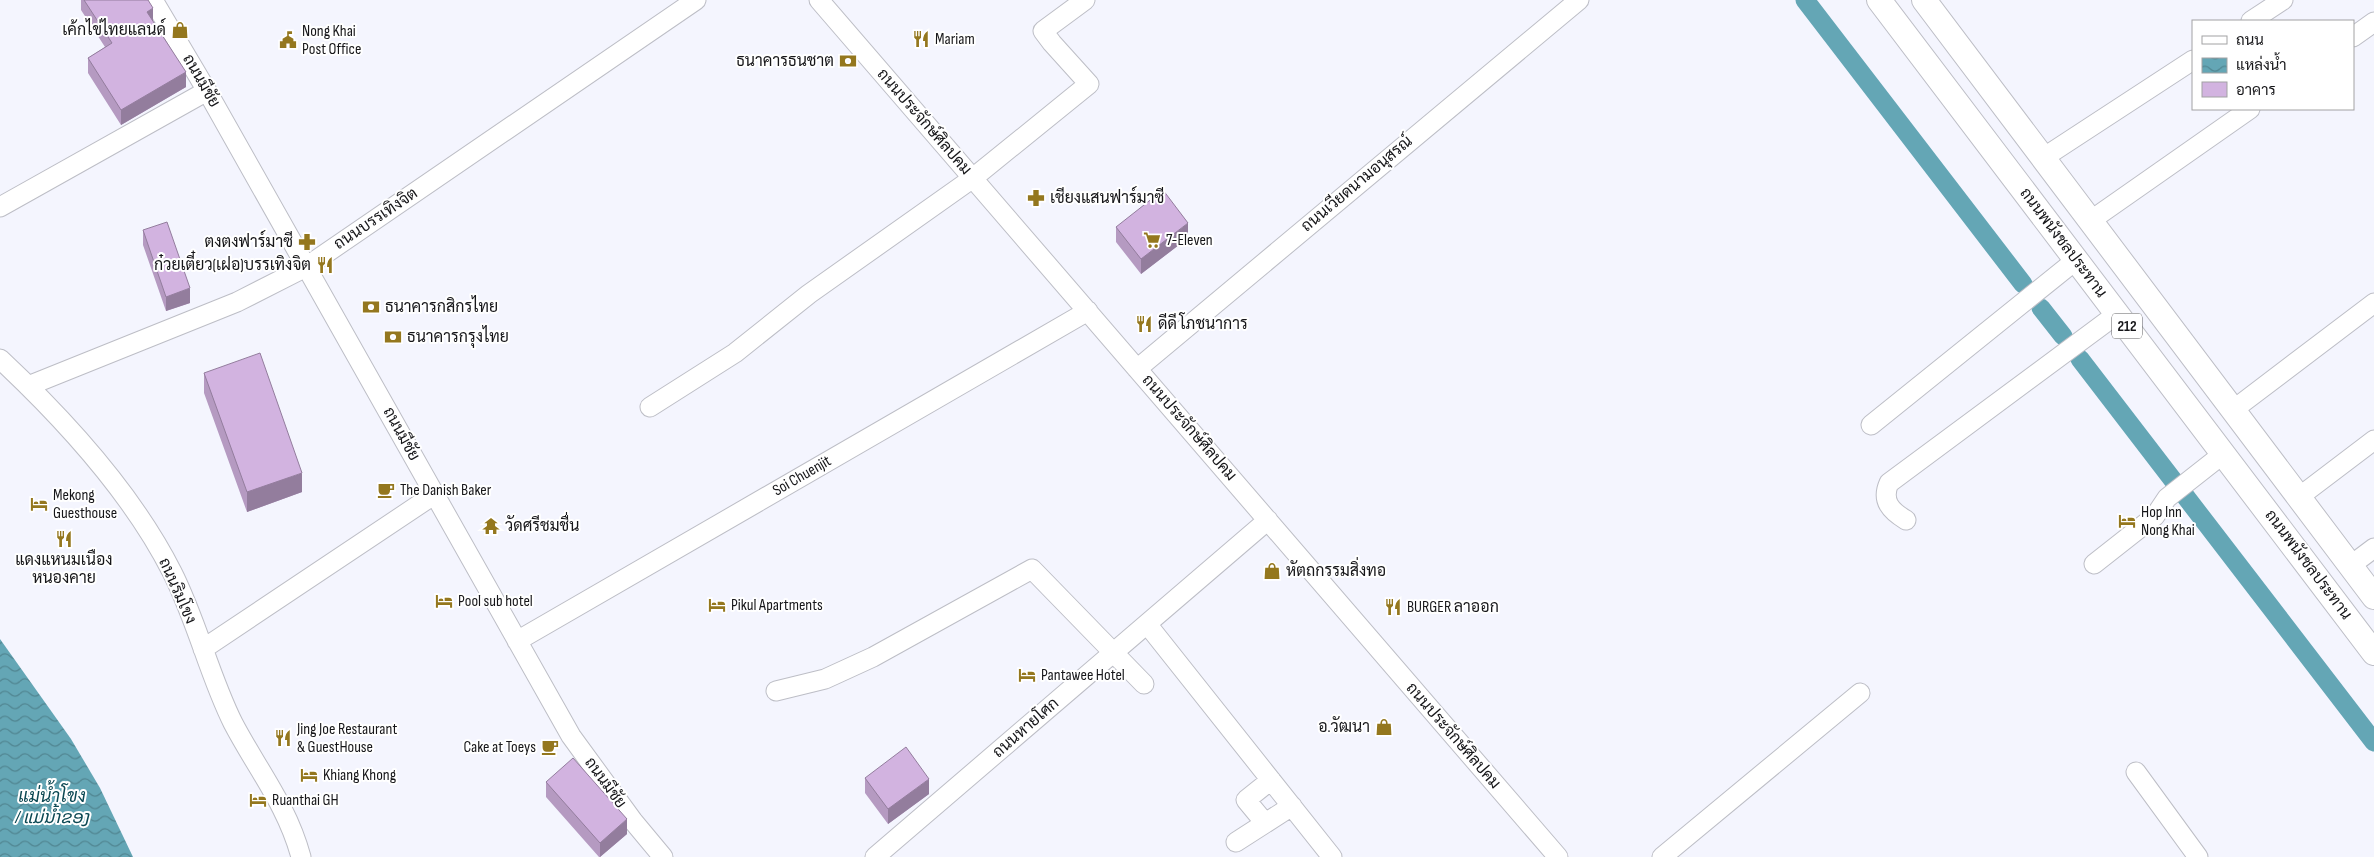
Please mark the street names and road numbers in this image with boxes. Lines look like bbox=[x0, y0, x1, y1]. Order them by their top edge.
street label: ถนนมีชัย bbox=[178, 49, 226, 111]
street label: ถนนประจักษ์ศิลปคม bbox=[873, 62, 978, 179]
street label: ถนนเวียดนามอนุสรณ์ bbox=[1295, 129, 1417, 237]
street label: ถนนบรรเทิงจิต bbox=[330, 183, 421, 254]
street label: ถนนพนังชลประทาน bbox=[2015, 183, 2112, 302]
road number: 212 bbox=[2112, 314, 2142, 338]
street label: ถนนประจักษ์ศิลปคม bbox=[1138, 368, 1243, 485]
street label: ถนนมีชัย bbox=[379, 402, 426, 464]
street label: Soi Chuenjit bbox=[769, 452, 835, 500]
street label: ถนนพนังชลประทาน bbox=[2260, 505, 2357, 624]
street label: ถนนริมโขง bbox=[154, 554, 203, 627]
street label: ถนนประจักษ์ศิลปคม bbox=[1402, 676, 1507, 793]
street label: ถนนหายโศก bbox=[987, 692, 1063, 762]
street label: ถนนมีชัย bbox=[580, 752, 632, 812]

